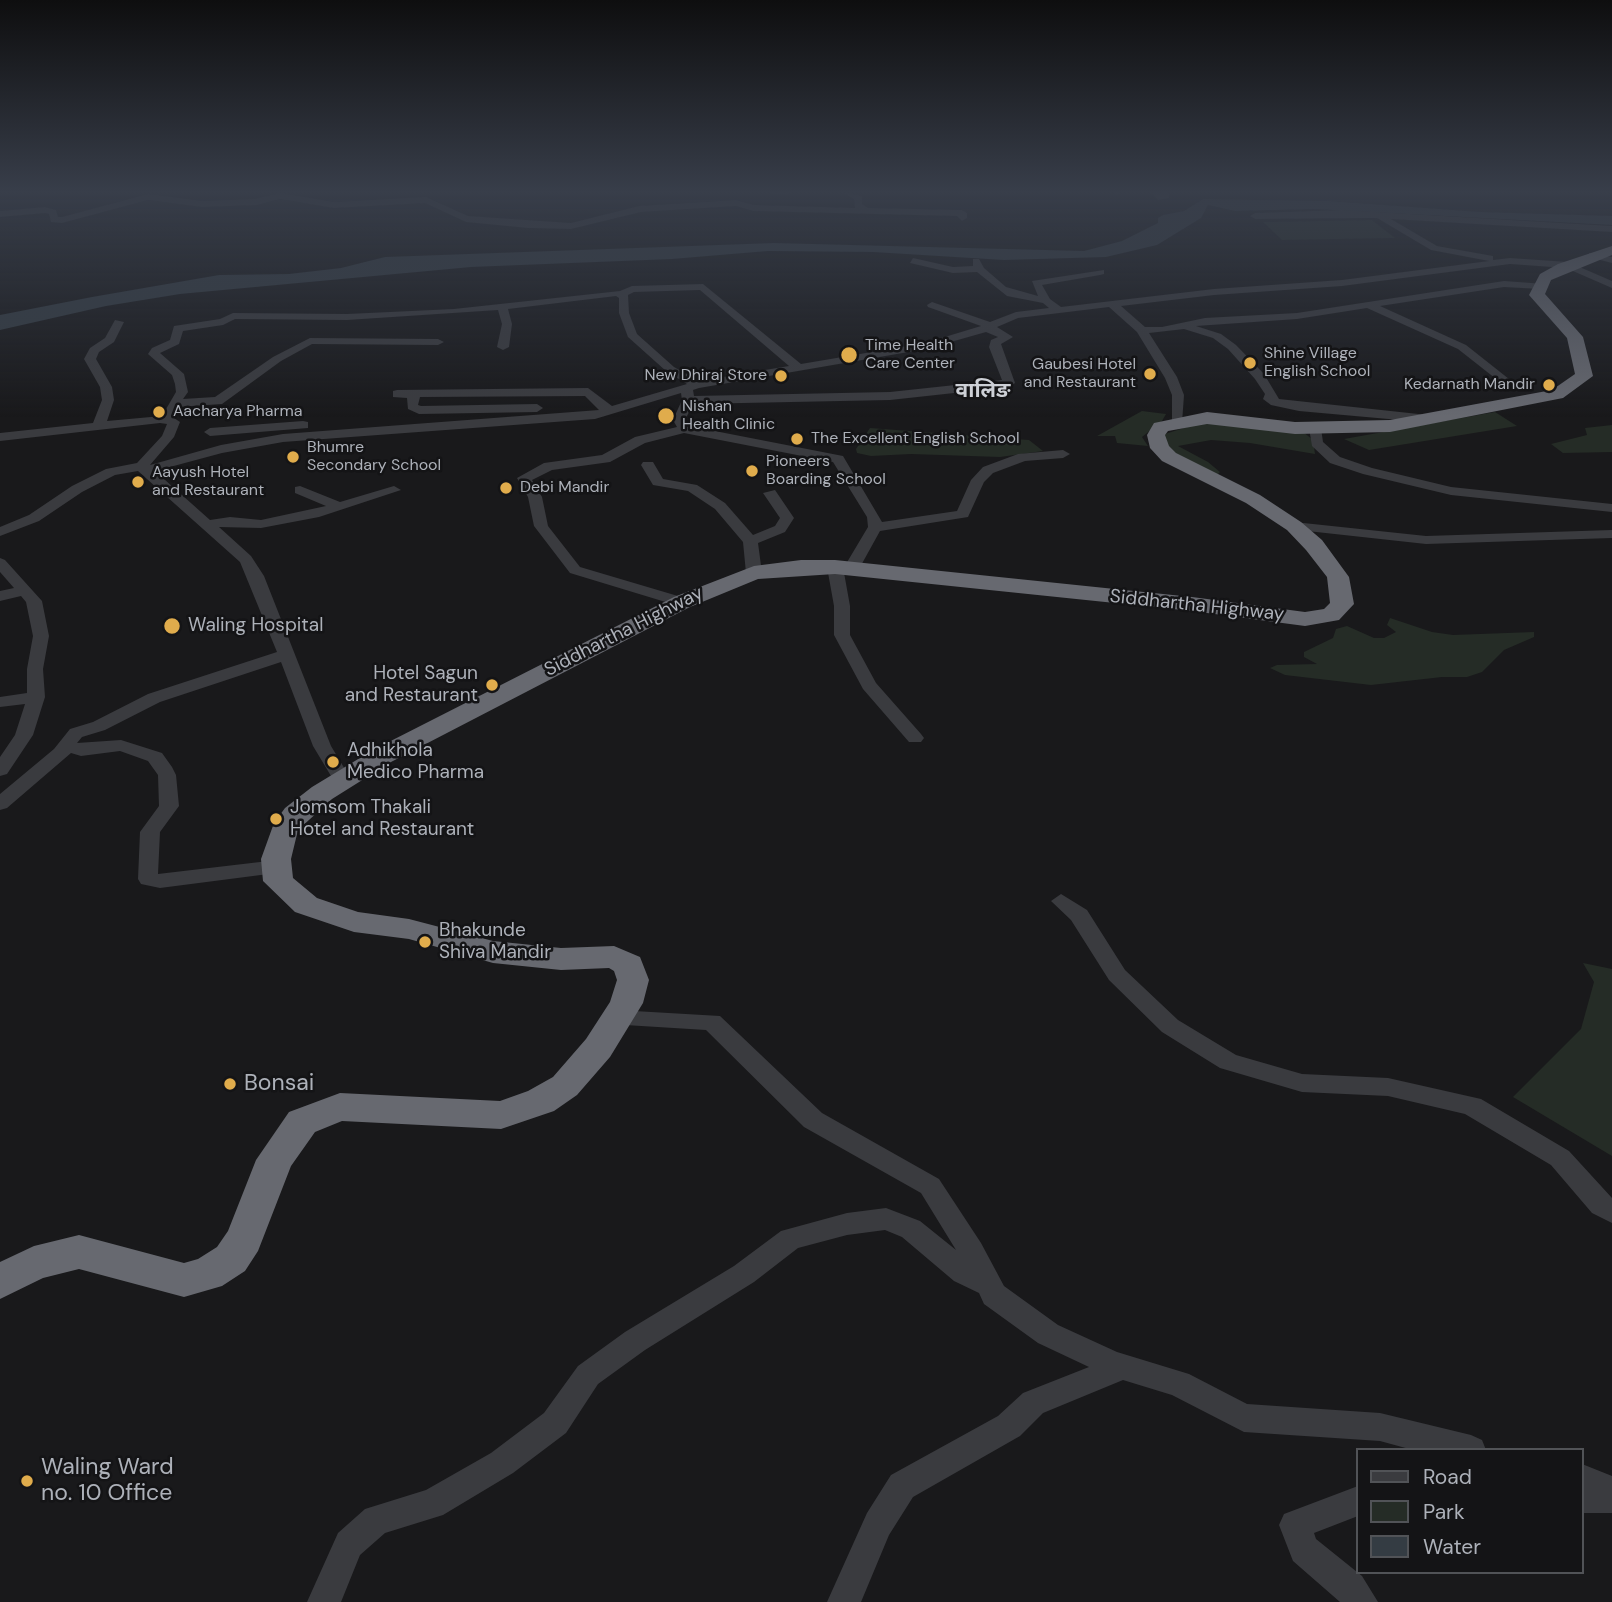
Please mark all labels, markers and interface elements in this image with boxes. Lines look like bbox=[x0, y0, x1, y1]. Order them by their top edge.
place label: Time Health Care Center bbox=[865, 336, 955, 374]
place label: Shine Village English School bbox=[1264, 344, 1370, 382]
marker: Time Health Care Center bbox=[839, 345, 859, 365]
place label: Gaubesi Hotel and Restaurant bbox=[1024, 355, 1136, 393]
marker: Shine Village English School bbox=[1242, 355, 1258, 371]
place label: New Dhiraj Store bbox=[644, 366, 767, 386]
marker: Gaubesi Hotel and Restaurant bbox=[1142, 366, 1158, 382]
marker: New Dhiraj Store bbox=[773, 368, 789, 384]
place label: Kedarnath Mandir bbox=[1404, 375, 1535, 395]
marker: Kedarnath Mandir bbox=[1541, 377, 1557, 393]
district label: वालिङ bbox=[956, 378, 1010, 404]
place label: Nishan Health Clinic bbox=[682, 397, 775, 435]
place label: Aacharya Pharma bbox=[173, 402, 302, 422]
marker: Aacharya Pharma bbox=[151, 404, 167, 420]
marker: Nishan Health Clinic bbox=[656, 406, 676, 426]
place label: The Excellent English School bbox=[811, 429, 1020, 449]
marker: The Excellent English School bbox=[789, 431, 805, 447]
place label: Bhumre Secondary School bbox=[307, 438, 441, 476]
marker: Bhumre Secondary School bbox=[285, 449, 301, 465]
place label: Pioneers Boarding School bbox=[766, 452, 886, 490]
place label: Aayush Hotel and Restaurant bbox=[152, 463, 264, 501]
marker: Pioneers Boarding School bbox=[744, 463, 760, 479]
marker: Aayush Hotel and Restaurant bbox=[130, 474, 146, 490]
place label: Debi Mandir bbox=[520, 478, 609, 498]
marker: Debi Mandir bbox=[498, 480, 514, 496]
street label: Siddhartha Highway bbox=[541, 582, 707, 682]
street label: Siddhartha Highway bbox=[1109, 586, 1285, 626]
place label: Waling Hospital bbox=[188, 615, 323, 637]
marker: Waling Hospital bbox=[162, 616, 182, 636]
place label: Hotel Sagun and Restaurant bbox=[345, 663, 478, 707]
marker: Hotel Sagun and Restaurant bbox=[484, 677, 500, 693]
place label: Adhikhola Medico Pharma bbox=[347, 740, 484, 784]
marker: Adhikhola Medico Pharma bbox=[325, 754, 341, 770]
place label: Jomsom Thakali Hotel and Restaurant bbox=[290, 797, 474, 841]
marker: Jomsom Thakali Hotel and Restaurant bbox=[268, 811, 284, 827]
place label: Bhakunde Shiva Mandir bbox=[439, 920, 551, 964]
marker: Bhakunde Shiva Mandir bbox=[417, 934, 433, 950]
place label: Bonsai bbox=[244, 1070, 314, 1098]
marker: Bonsai bbox=[222, 1076, 238, 1092]
legend bbox=[1356, 1448, 1584, 1574]
place label: Waling Ward no. 10 Office bbox=[41, 1454, 174, 1508]
text: Road bbox=[1423, 1463, 1472, 1491]
marker: Waling Ward no. 10 Office bbox=[19, 1473, 35, 1489]
text: Park bbox=[1423, 1498, 1464, 1526]
text: Water bbox=[1423, 1533, 1481, 1561]

